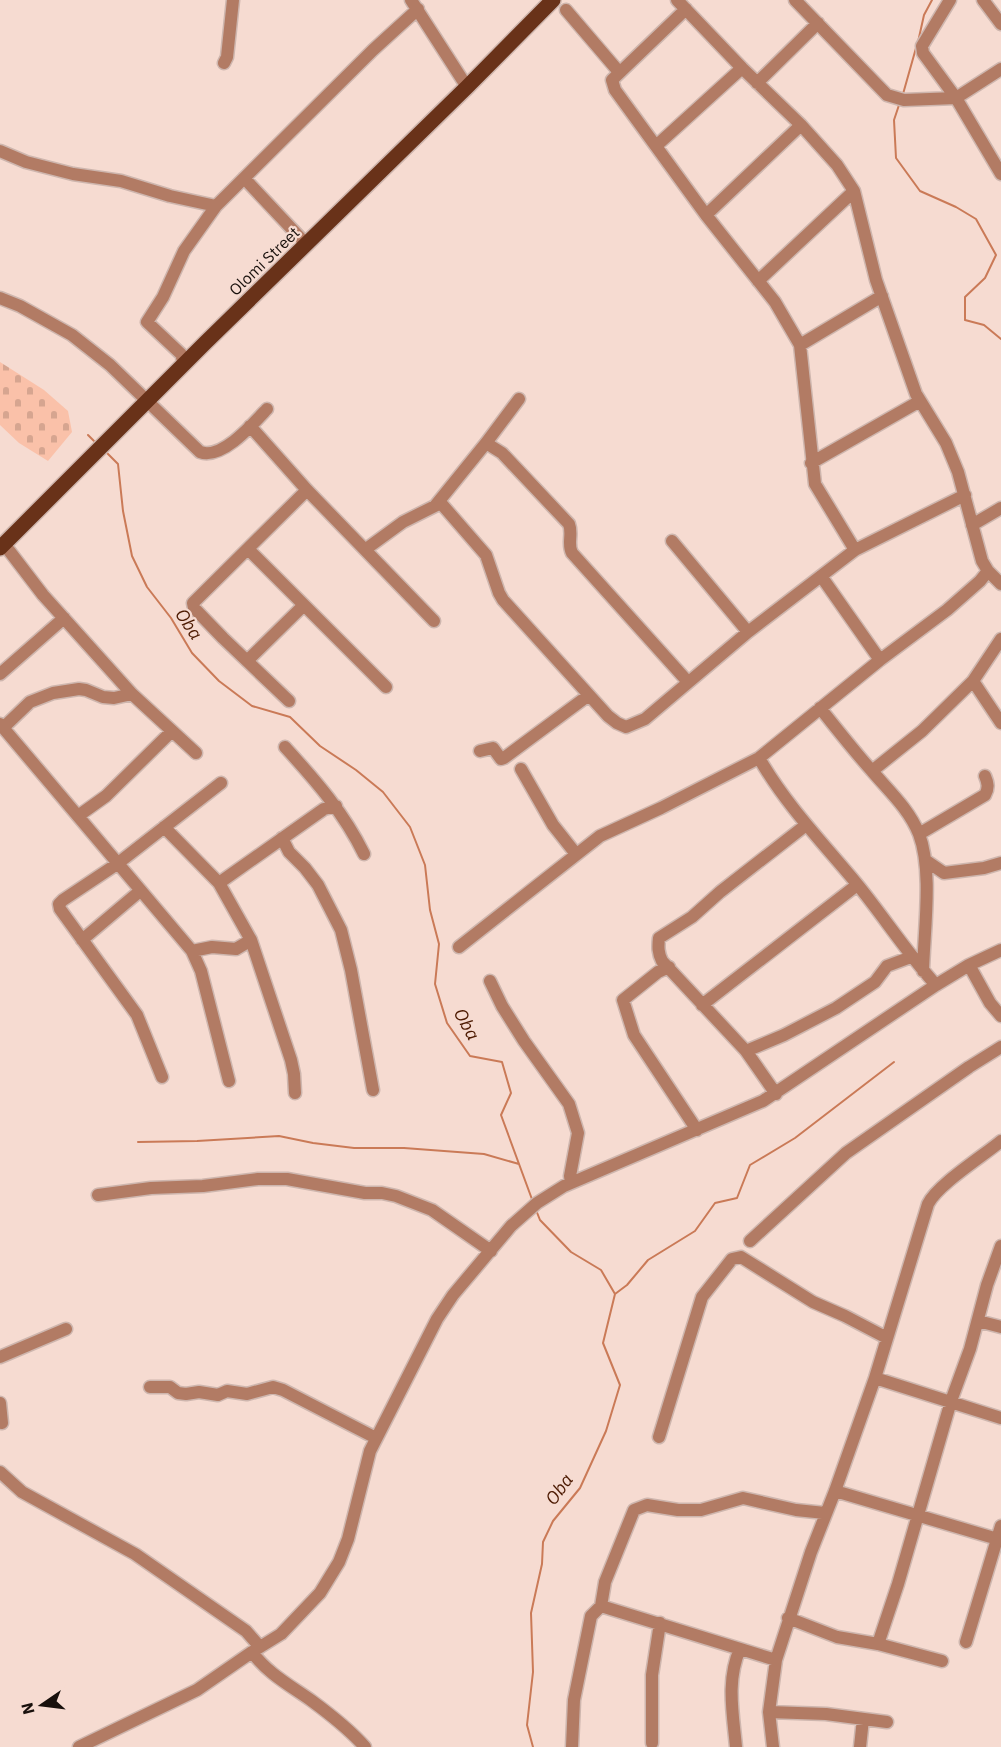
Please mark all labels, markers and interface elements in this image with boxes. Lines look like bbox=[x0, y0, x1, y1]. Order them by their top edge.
street label: Olomi Street bbox=[225, 222, 303, 300]
water label: Oba bbox=[170, 604, 208, 644]
water label: Oba bbox=[449, 1004, 485, 1044]
water label: Oba bbox=[540, 1469, 578, 1509]
north arrow bbox=[12, 1675, 72, 1735]
text: N bbox=[16, 1701, 39, 1717]

